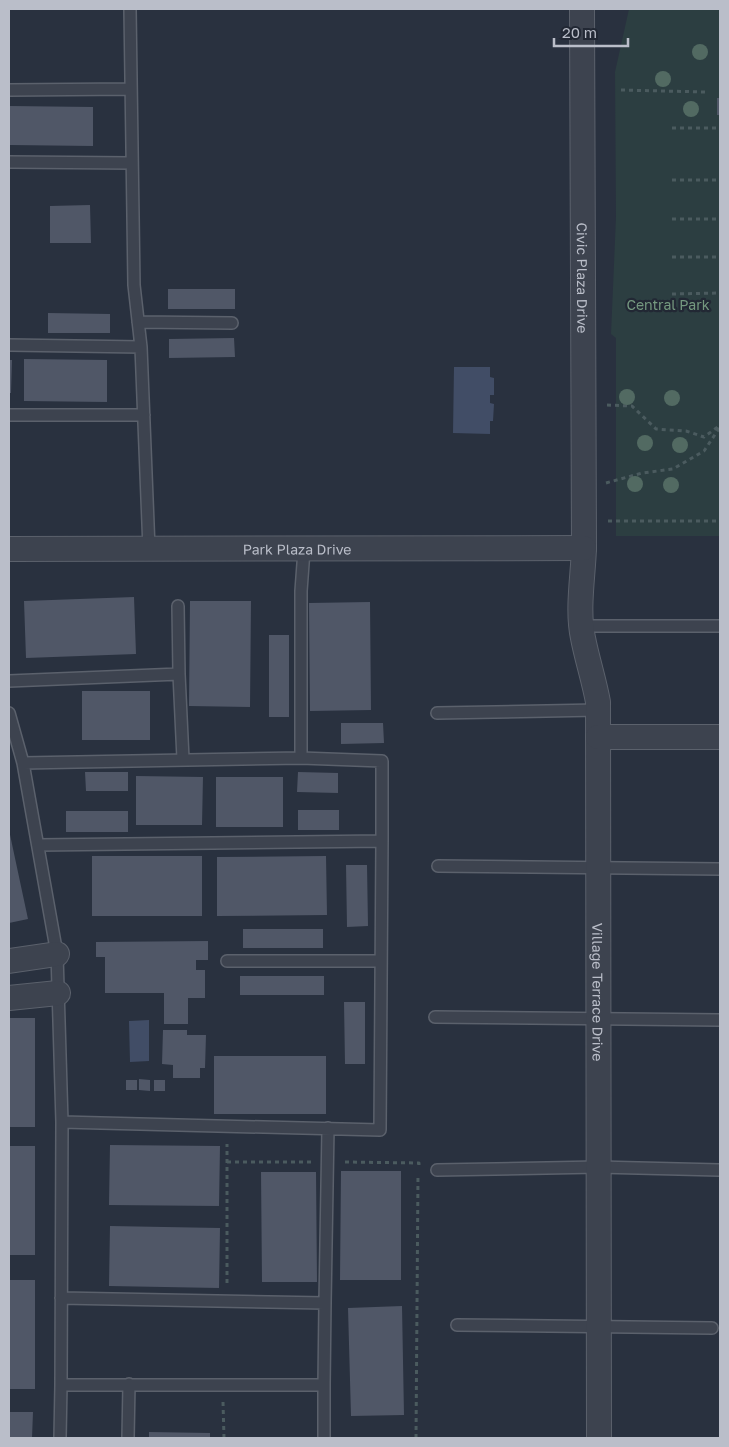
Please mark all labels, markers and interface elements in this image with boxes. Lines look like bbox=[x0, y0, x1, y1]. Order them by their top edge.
scale bar bbox=[554, 15, 628, 47]
text: 20 m bbox=[562, 23, 597, 41]
street label: Civic Plaza Drive bbox=[574, 223, 592, 333]
park label: Central Park bbox=[626, 296, 710, 313]
street label: Park Plaza Drive bbox=[243, 540, 351, 557]
street label: Village Terrace Drive bbox=[590, 923, 607, 1061]

